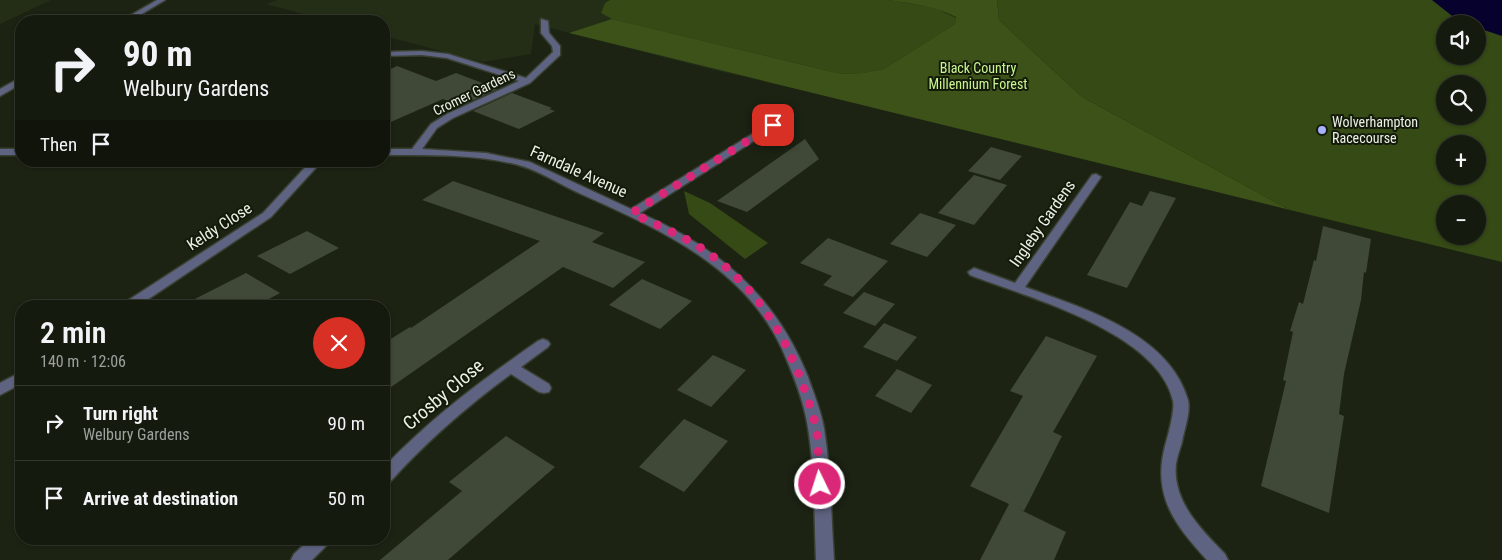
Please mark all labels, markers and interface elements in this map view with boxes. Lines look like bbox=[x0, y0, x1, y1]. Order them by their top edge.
map controls bbox=[1436, 15, 1486, 245]
button: sound bbox=[1436, 15, 1486, 65]
text: 90 m bbox=[123, 34, 192, 75]
icon: right bbox=[40, 35, 105, 100]
park label: Black Country Millennium Forest bbox=[929, 60, 1027, 92]
street label: Cromer Gardens bbox=[430, 65, 518, 119]
button: search bbox=[1436, 75, 1486, 125]
text: Welbury Gardens bbox=[123, 76, 269, 101]
pin bbox=[752, 104, 794, 146]
icon: arrive bbox=[759, 111, 787, 139]
place label: Wolverhampton Racecourse bbox=[1332, 114, 1418, 146]
marker: Wolverhampton Racecourse bbox=[1316, 124, 1328, 136]
icon: arrive bbox=[87, 130, 115, 158]
text: Then bbox=[40, 133, 77, 156]
button: + bbox=[1436, 135, 1486, 185]
street label: Farndale Avenue bbox=[527, 142, 630, 201]
street label: Ingleby Gardens bbox=[1006, 176, 1079, 270]
button: − bbox=[1436, 195, 1486, 245]
street label: Keldy Close bbox=[183, 198, 255, 254]
text: 2 min bbox=[40, 315, 106, 350]
button: close bbox=[313, 317, 365, 369]
text: 140 m · 12:06 bbox=[40, 352, 126, 371]
street label: Crosby Close bbox=[398, 354, 488, 435]
text: Turn right bbox=[83, 402, 158, 425]
icon: right bbox=[40, 409, 68, 437]
text: 90 m bbox=[328, 412, 365, 435]
text: Welbury Gardens bbox=[83, 425, 189, 444]
position arrow bbox=[793, 457, 845, 509]
icon: arrive bbox=[40, 484, 68, 512]
text: Arrive at destination bbox=[83, 487, 238, 510]
text: 50 m bbox=[328, 487, 365, 510]

